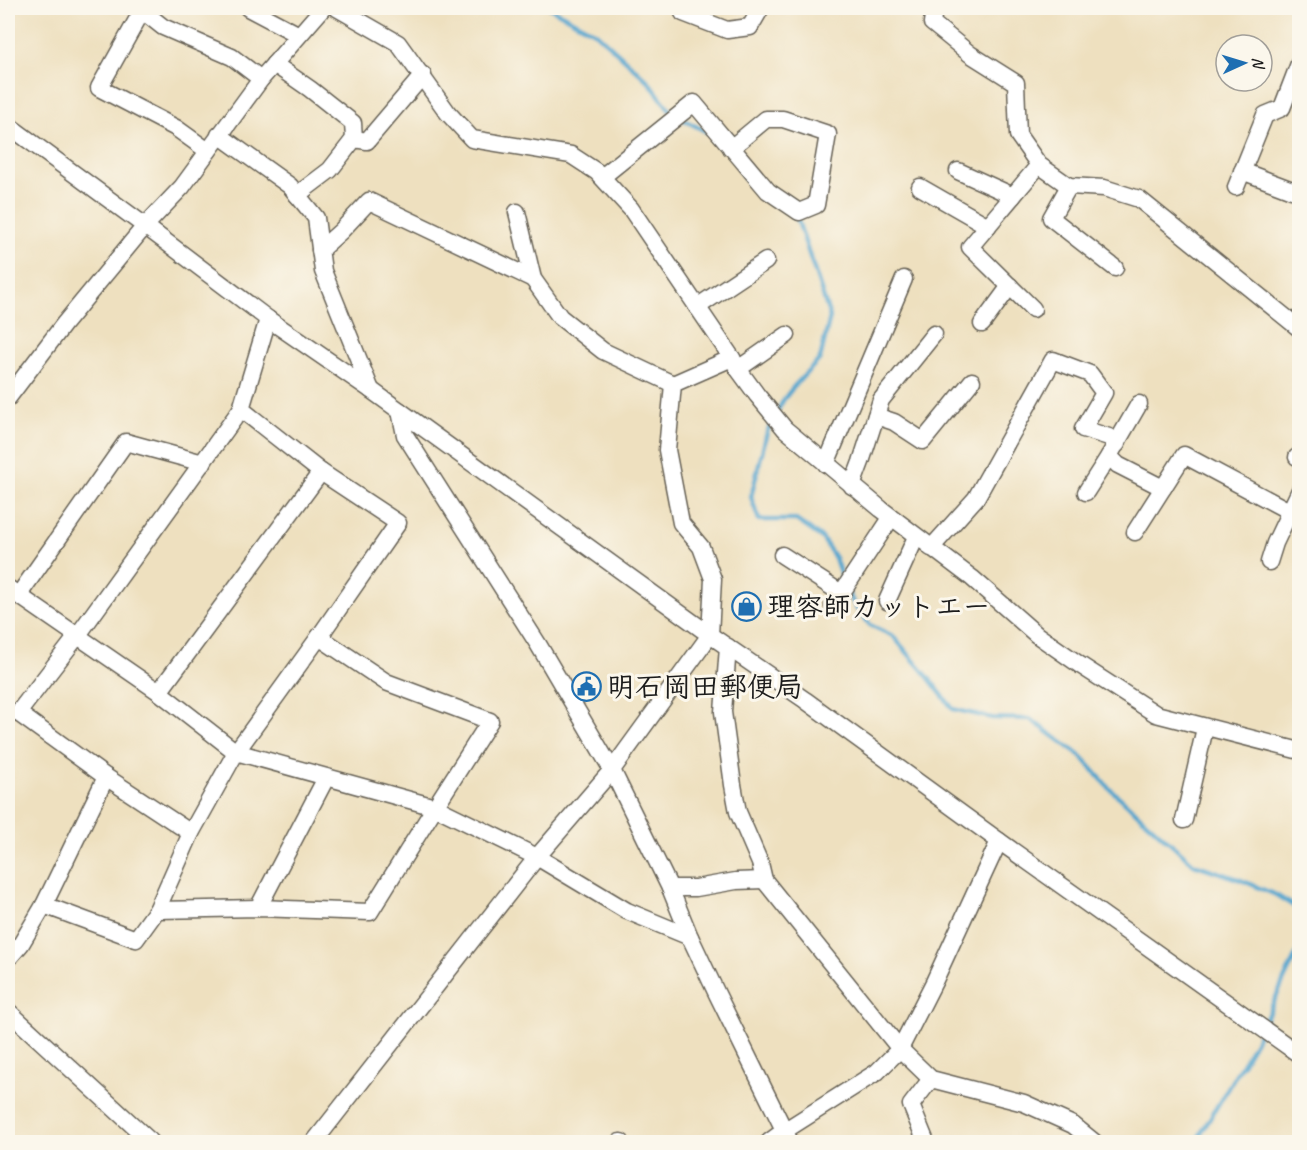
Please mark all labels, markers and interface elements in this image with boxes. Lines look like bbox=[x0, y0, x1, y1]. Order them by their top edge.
north arrow bbox=[1214, 33, 1274, 93]
text: N bbox=[1248, 56, 1269, 71]
place label: 理容師カットエー bbox=[767, 589, 990, 624]
shop icon: 理容師カットエー bbox=[730, 590, 762, 622]
place label: 明石岡田郵便局 bbox=[607, 669, 803, 704]
public building icon: 明石岡田郵便局 bbox=[570, 670, 602, 702]

